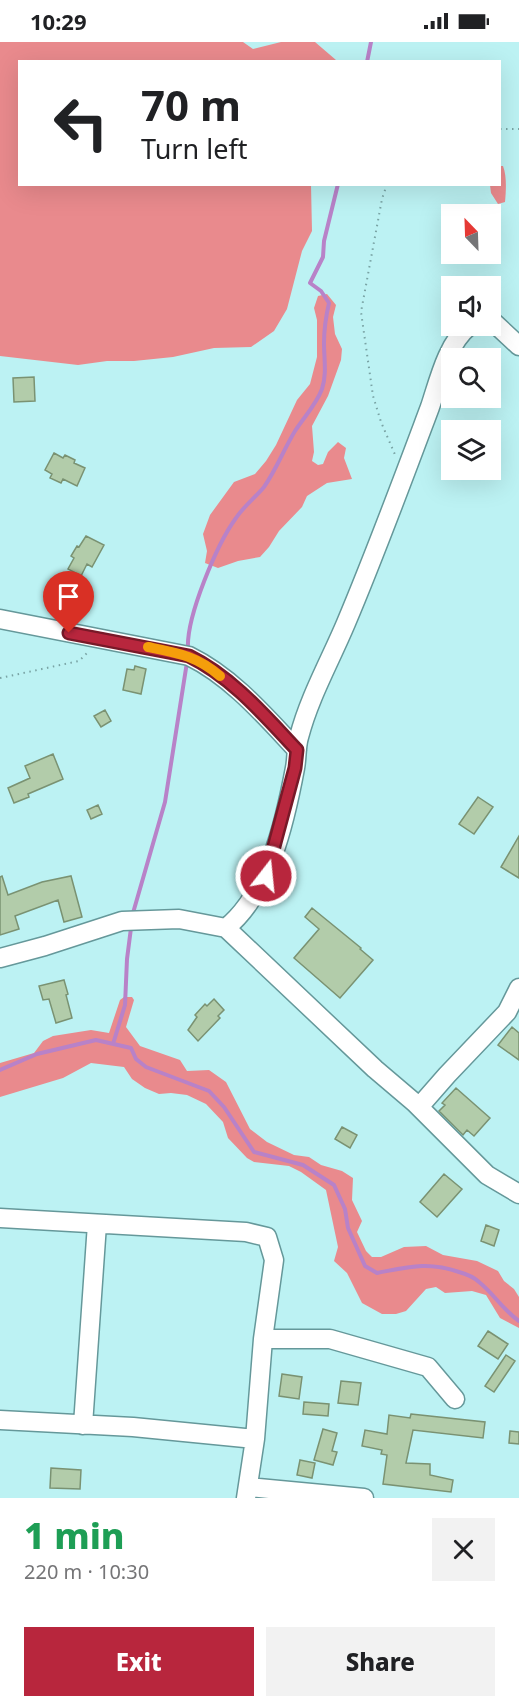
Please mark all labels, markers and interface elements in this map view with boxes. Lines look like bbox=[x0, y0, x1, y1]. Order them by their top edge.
text: 10:29 bbox=[30, 6, 87, 36]
text: 70 m bbox=[141, 76, 241, 133]
icon: left bbox=[42, 84, 120, 162]
text: Turn left bbox=[141, 130, 247, 167]
north arrow bbox=[441, 204, 501, 264]
map controls bbox=[441, 204, 501, 480]
button: sound bbox=[441, 276, 501, 336]
button: search bbox=[441, 348, 501, 408]
button: layers bbox=[441, 420, 501, 480]
pin bbox=[43, 571, 94, 633]
icon: arrive bbox=[52, 580, 85, 613]
position arrow bbox=[234, 844, 298, 908]
text: 1 min bbox=[24, 1511, 125, 1560]
button: close bbox=[432, 1518, 495, 1581]
text: 220 m · 10:30 bbox=[24, 1558, 149, 1585]
button: Exit bbox=[24, 1627, 254, 1696]
button: Share bbox=[266, 1627, 495, 1696]

